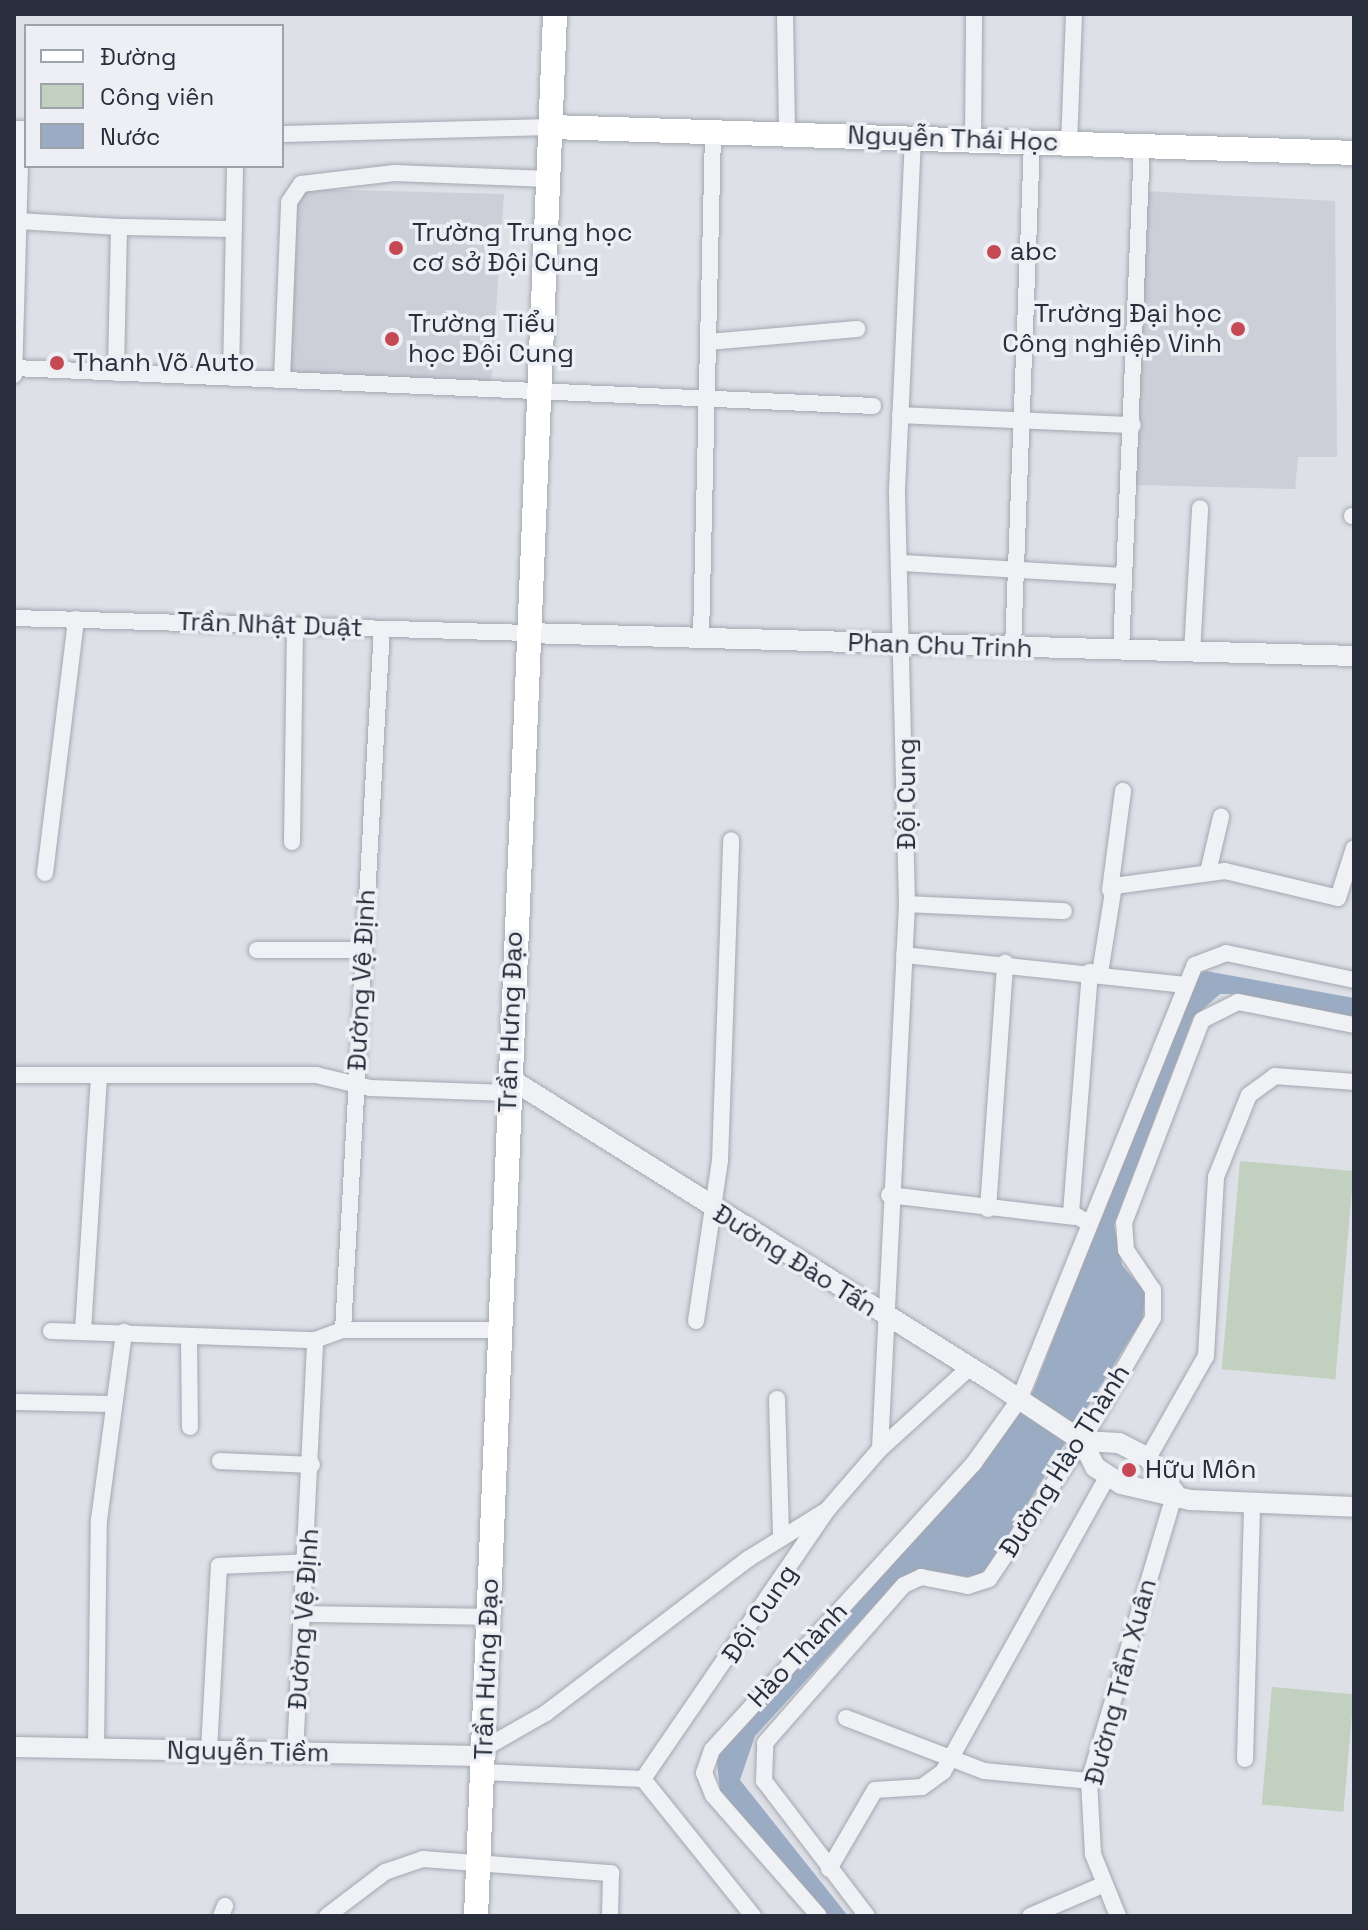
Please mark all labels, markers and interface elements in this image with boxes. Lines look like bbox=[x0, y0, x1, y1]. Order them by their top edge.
legend bbox=[24, 24, 284, 168]
text: Đường bbox=[100, 41, 176, 72]
text: Công viên bbox=[100, 81, 214, 112]
street label: Nguyễn Thái Học bbox=[847, 120, 1059, 158]
text: Nước bbox=[100, 121, 160, 152]
place label: Trường Trung học cơ sở Đội Cung bbox=[412, 217, 633, 278]
place label: abc bbox=[1010, 236, 1057, 268]
marker: Trường Trung học cơ sở Đội Cung bbox=[387, 239, 405, 257]
marker: abc bbox=[985, 243, 1003, 261]
place label: Trường Đại học Công nghiệp Vinh bbox=[1002, 298, 1222, 360]
place label: Trường Tiểu học Đội Cung bbox=[408, 308, 574, 370]
marker: Trường Đại học Công nghiệp Vinh bbox=[1229, 320, 1247, 338]
marker: Trường Tiểu học Đội Cung bbox=[383, 330, 401, 348]
place label: Thanh Võ Auto bbox=[73, 347, 255, 379]
marker: Thanh Võ Auto bbox=[48, 354, 66, 372]
street label: Trần Nhật Duật bbox=[177, 606, 363, 644]
street label: Phan Chu Trinh bbox=[847, 627, 1033, 665]
street label: Đội Cung bbox=[891, 738, 923, 850]
street label: Đường Vệ Định bbox=[342, 888, 382, 1072]
street label: Trần Hưng Đạo bbox=[492, 931, 530, 1113]
street label: Đường Đào Tấn bbox=[707, 1198, 883, 1324]
street label: Đường Hào Thành bbox=[993, 1359, 1137, 1563]
place label: Hữu Môn bbox=[1145, 1454, 1256, 1486]
marker: Hữu Môn bbox=[1120, 1461, 1138, 1479]
street label: Đường Vệ Định bbox=[282, 1527, 326, 1711]
street label: Đội Cung bbox=[716, 1559, 804, 1669]
street label: Đường Trần Xuân bbox=[1078, 1575, 1164, 1789]
street label: Trần Hưng Đạo bbox=[468, 1578, 506, 1760]
street label: Hào Thành bbox=[741, 1596, 855, 1714]
street label: Nguyễn Tiềm bbox=[166, 1735, 330, 1769]

